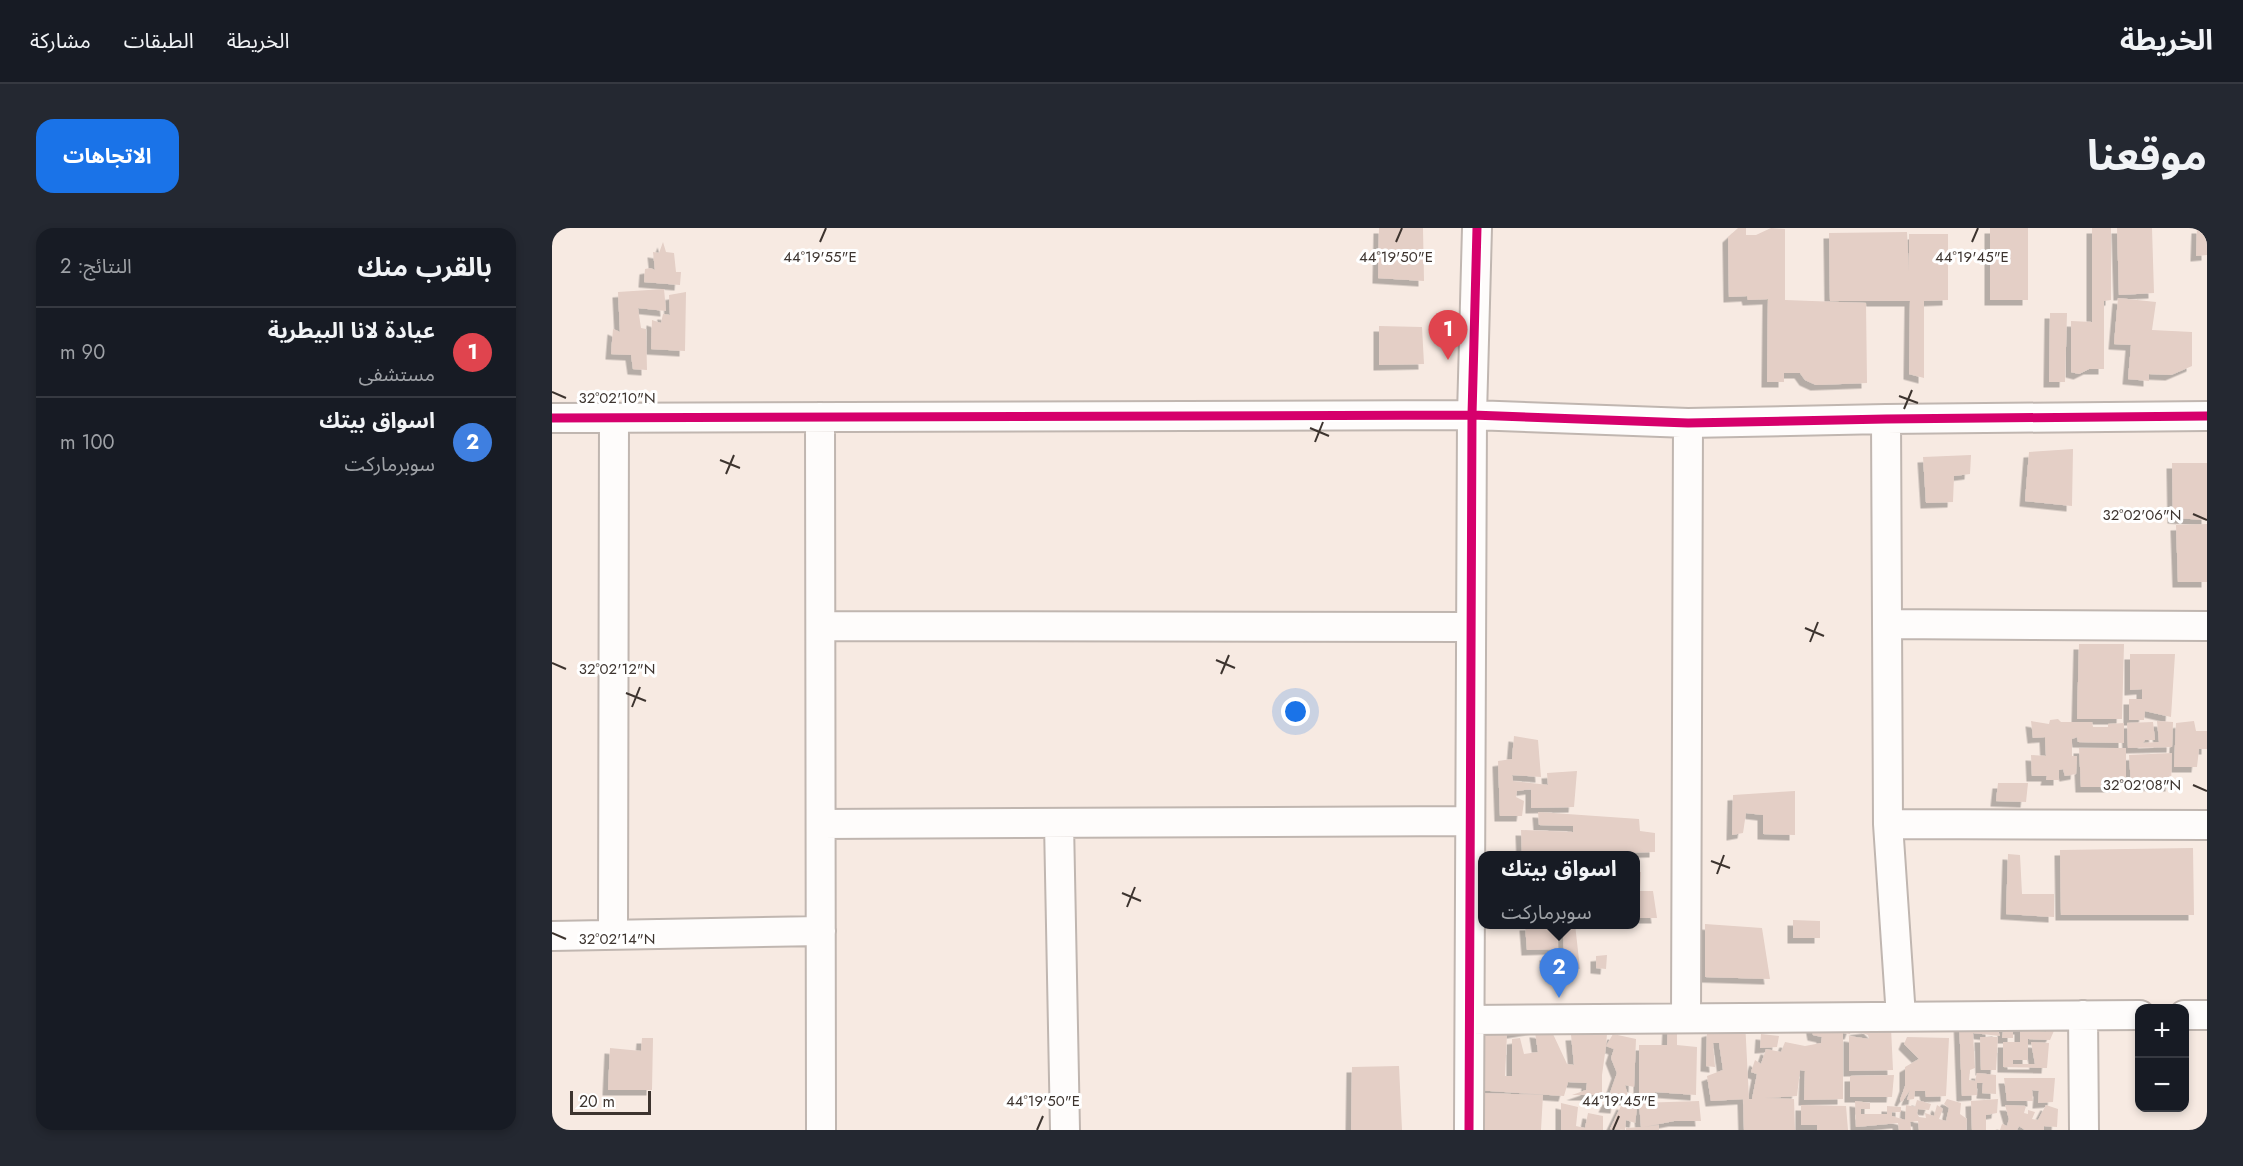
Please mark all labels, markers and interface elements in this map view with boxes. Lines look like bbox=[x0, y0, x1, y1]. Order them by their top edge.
text: الخريطة bbox=[2120, 20, 2213, 61]
text: مشاركة bbox=[30, 26, 91, 56]
text: الطبقات bbox=[124, 26, 194, 56]
text: الخريطة bbox=[227, 26, 290, 56]
button: الاتجاهات bbox=[36, 119, 179, 193]
text: موقعنا bbox=[2087, 125, 2207, 186]
text: 44°19'55"E bbox=[783, 246, 857, 268]
text: 44°19'50"E bbox=[1359, 246, 1433, 268]
text: 44°19'45"E bbox=[1935, 246, 2009, 268]
text: بالقرب منك bbox=[357, 248, 492, 286]
text: النتائج: 2 bbox=[60, 252, 132, 281]
pin: 1 bbox=[1428, 310, 1468, 360]
text: عيادة لانا البيطرية bbox=[268, 314, 435, 346]
text: 90 m bbox=[60, 338, 105, 367]
text: 1 bbox=[467, 338, 478, 367]
text: مستشفى bbox=[358, 360, 435, 389]
text: 32°02'10"N bbox=[578, 387, 656, 409]
text: اسواق بيتك bbox=[319, 404, 435, 436]
text: 100 m bbox=[60, 428, 115, 457]
text: 2 bbox=[466, 428, 479, 457]
text: سوبرماركت bbox=[344, 450, 435, 479]
text: 32°02'06"N bbox=[2103, 504, 2181, 526]
text: 32°02'12"N bbox=[579, 658, 655, 680]
your location bbox=[1281, 697, 1310, 726]
text: 32°02'08"N bbox=[2103, 774, 2181, 796]
popup bbox=[1478, 851, 1640, 929]
text: اسواق بيتك bbox=[1501, 852, 1617, 884]
text: سوبرماركت bbox=[1501, 898, 1592, 927]
text: 32°02'14"N bbox=[579, 928, 655, 950]
pin: 2 bbox=[1540, 948, 1578, 998]
map controls bbox=[2135, 1004, 2189, 1112]
button: + bbox=[2135, 1004, 2189, 1058]
button: − bbox=[2135, 1058, 2189, 1112]
scale bar bbox=[570, 1088, 651, 1116]
text: 20 m bbox=[579, 1090, 615, 1113]
text: 44°19'50"E bbox=[1006, 1090, 1080, 1112]
text: 44°19'45"E bbox=[1582, 1090, 1656, 1112]

